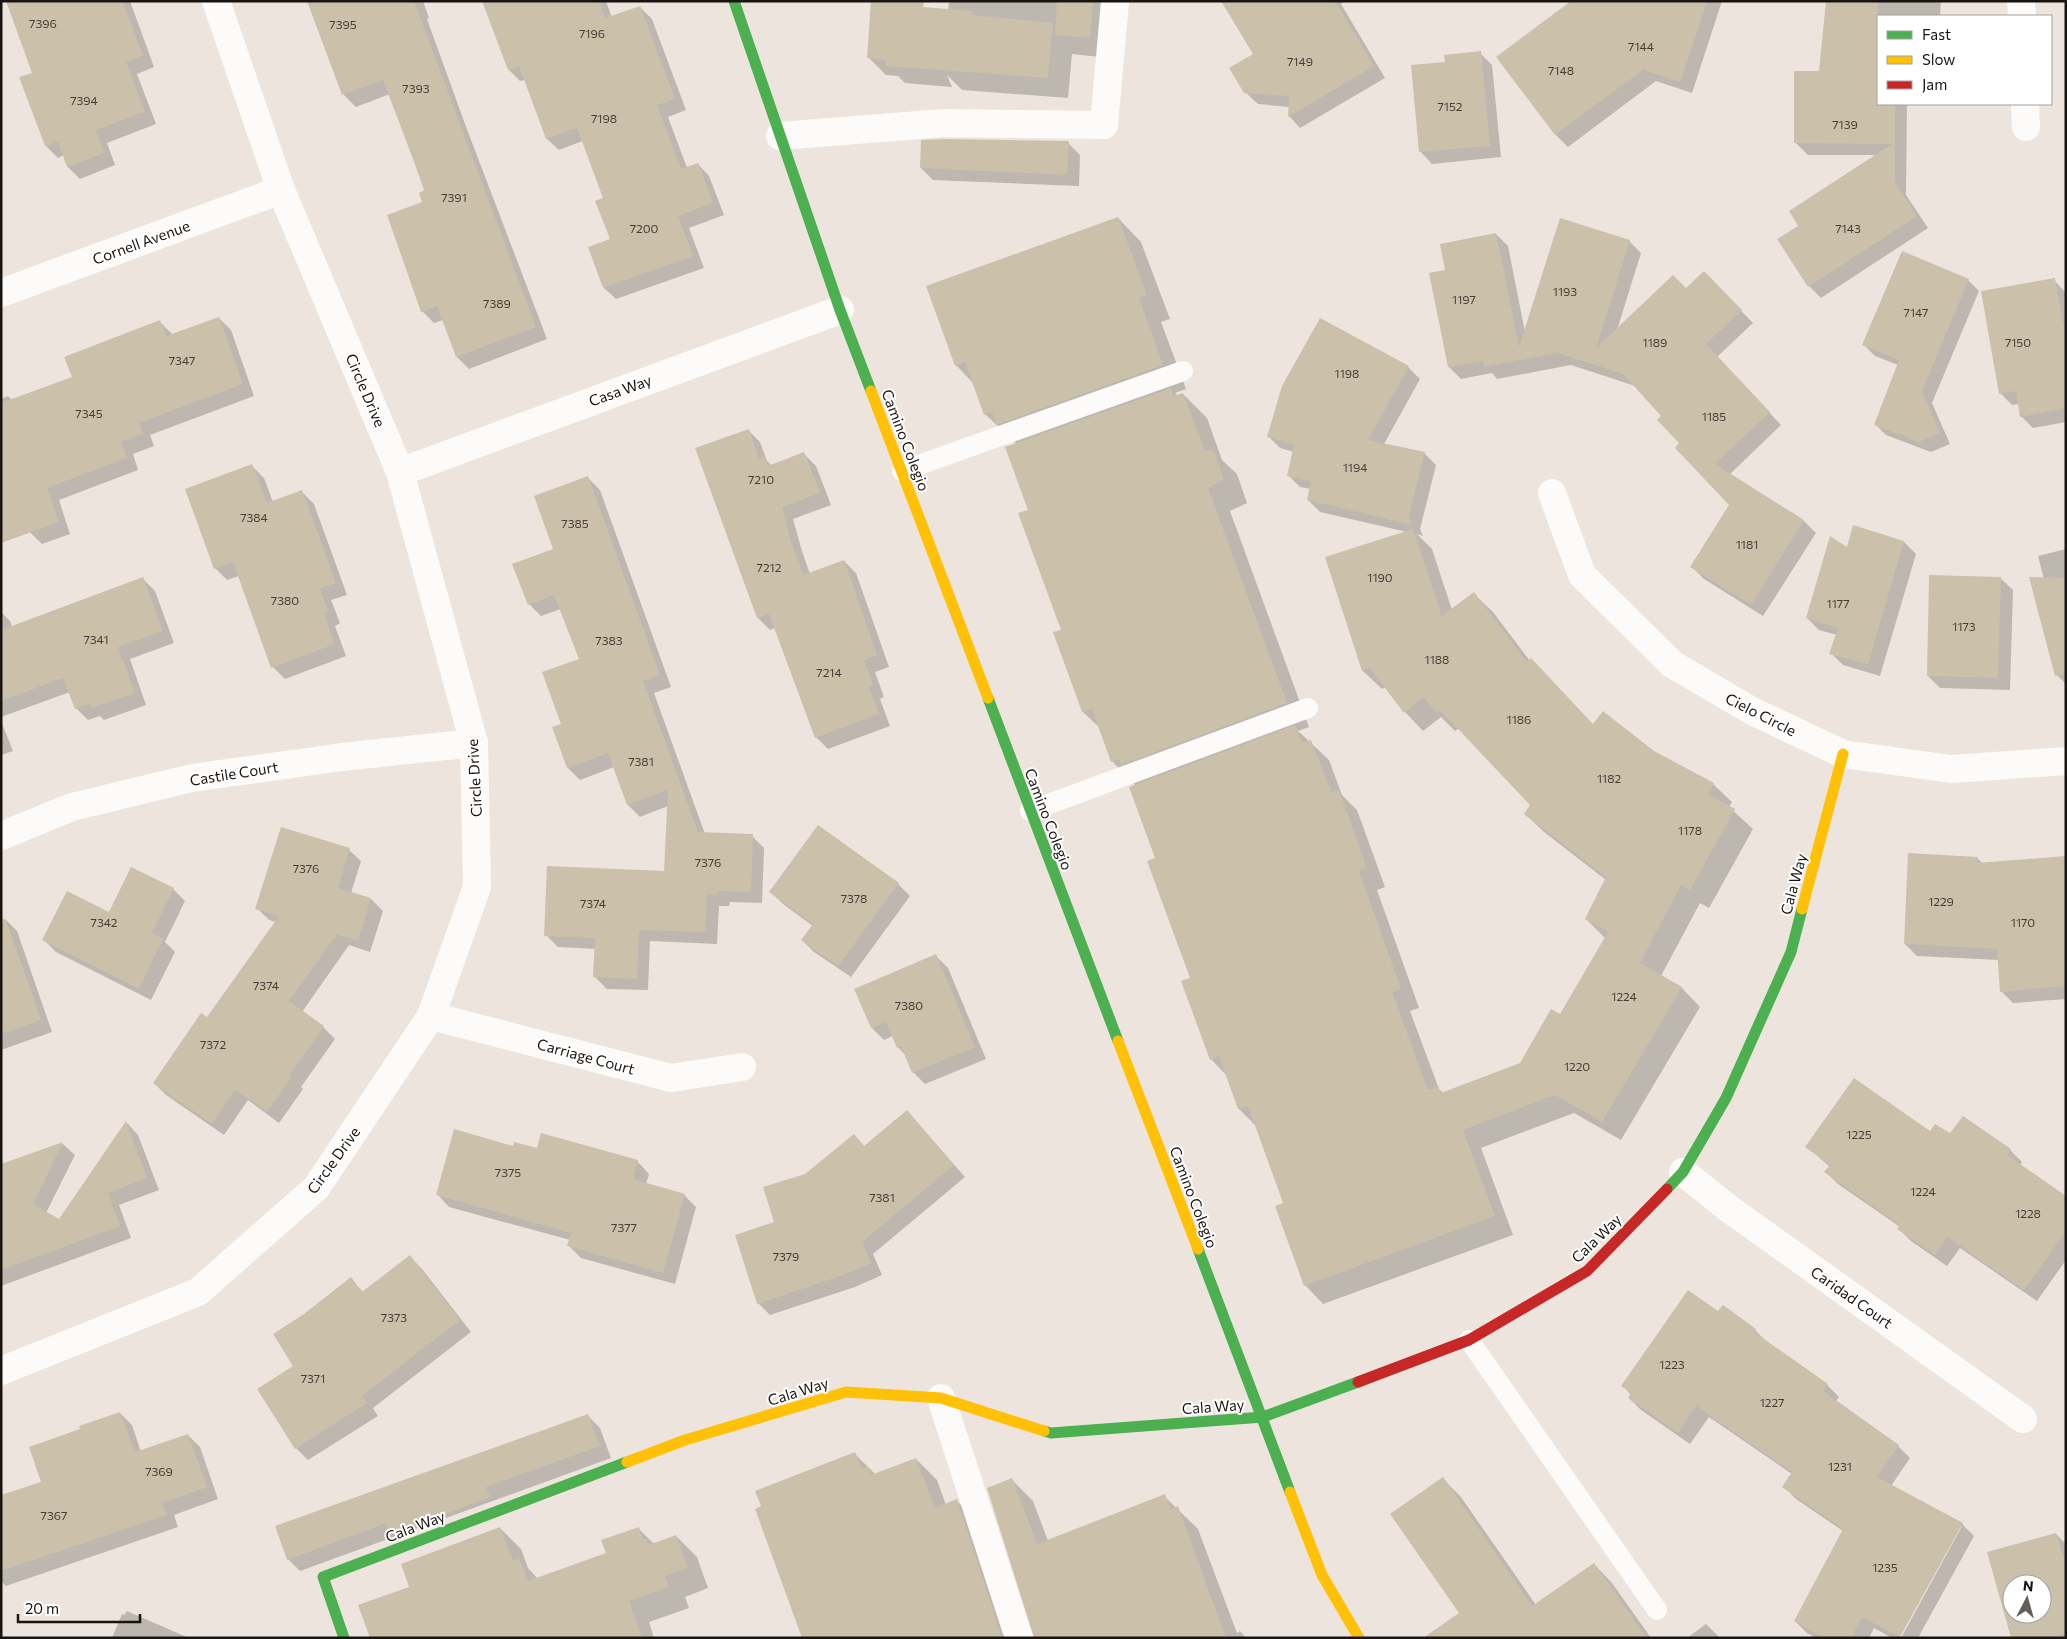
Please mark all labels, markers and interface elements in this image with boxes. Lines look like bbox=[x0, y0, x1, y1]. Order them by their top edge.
legend bbox=[1877, 15, 2052, 105]
house number: 7396 bbox=[29, 16, 57, 30]
house number: 7395 bbox=[329, 17, 357, 31]
text: Fast bbox=[1922, 25, 1951, 43]
house number: 7196 bbox=[579, 26, 605, 40]
house number: 7144 bbox=[1628, 39, 1654, 53]
text: Slow bbox=[1922, 50, 1955, 68]
house number: 7149 bbox=[1287, 54, 1313, 68]
house number: 7148 bbox=[1548, 63, 1574, 77]
text: Jam bbox=[1922, 75, 1947, 93]
house number: 7393 bbox=[402, 81, 430, 95]
house number: 7394 bbox=[70, 93, 98, 107]
house number: 7152 bbox=[1437, 99, 1463, 113]
house number: 7198 bbox=[591, 111, 617, 125]
house number: 7139 bbox=[1832, 117, 1858, 131]
house number: 7391 bbox=[441, 190, 467, 204]
street label: Cornell Avenue bbox=[90, 216, 192, 268]
house number: 7200 bbox=[630, 221, 658, 235]
house number: 7143 bbox=[1835, 221, 1861, 235]
house number: 1193 bbox=[1553, 284, 1577, 298]
house number: 1197 bbox=[1452, 292, 1476, 306]
house number: 7389 bbox=[483, 296, 511, 310]
house number: 7147 bbox=[1904, 305, 1928, 319]
house number: 1189 bbox=[1643, 335, 1667, 349]
house number: 7150 bbox=[2005, 335, 2031, 349]
street label: Circle Drive bbox=[342, 351, 390, 430]
house number: 7347 bbox=[169, 353, 195, 367]
house number: 1198 bbox=[1335, 366, 1359, 380]
street label: Casa Way bbox=[586, 370, 654, 410]
street label: Camino Colegio bbox=[878, 387, 934, 493]
house number: 7345 bbox=[75, 406, 103, 420]
house number: 1185 bbox=[1702, 409, 1726, 423]
house number: 1194 bbox=[1343, 460, 1367, 474]
house number: 7210 bbox=[748, 472, 774, 486]
house number: 7384 bbox=[240, 510, 268, 524]
house number: 7385 bbox=[561, 516, 589, 530]
house number: 1181 bbox=[1736, 537, 1758, 551]
house number: 7212 bbox=[757, 560, 782, 574]
house number: 1190 bbox=[1367, 570, 1393, 584]
house number: 7380 bbox=[271, 593, 299, 607]
house number: 1177 bbox=[1827, 596, 1849, 610]
house number: 1173 bbox=[1952, 619, 1976, 633]
house number: 7341 bbox=[83, 632, 109, 646]
house number: 7383 bbox=[595, 633, 623, 647]
house number: 1188 bbox=[1425, 652, 1449, 666]
house number: 7214 bbox=[816, 665, 842, 679]
street label: Cielo Circle bbox=[1723, 689, 1799, 739]
house number: 1186 bbox=[1507, 712, 1531, 726]
street label: Circle Drive bbox=[463, 738, 485, 817]
house number: 7381 bbox=[628, 754, 654, 768]
street label: Castile Court bbox=[189, 757, 279, 789]
street label: Camino Colegio bbox=[1021, 766, 1077, 872]
house number: 1182 bbox=[1597, 771, 1621, 785]
house number: 1178 bbox=[1678, 823, 1702, 837]
street label: Cala Way bbox=[1776, 851, 1810, 917]
house number: 7376 bbox=[695, 855, 721, 869]
house number: 7376 bbox=[293, 861, 319, 875]
house number: 7378 bbox=[841, 891, 867, 905]
house number: 1229 bbox=[1928, 894, 1954, 908]
house number: 7374 bbox=[580, 896, 606, 910]
house number: 7342 bbox=[91, 915, 118, 929]
house number: 1170 bbox=[2011, 915, 2035, 929]
house number: 7374 bbox=[253, 978, 279, 992]
house number: 1224 bbox=[1611, 989, 1637, 1003]
house number: 7380 bbox=[895, 998, 923, 1012]
street label: Carriage Court bbox=[535, 1034, 637, 1078]
house number: 7372 bbox=[200, 1037, 226, 1051]
house number: 1220 bbox=[1564, 1059, 1590, 1073]
street label: Circle Drive bbox=[303, 1123, 363, 1197]
house number: 1225 bbox=[1846, 1127, 1872, 1141]
street label: Camino Colegio bbox=[1166, 1144, 1222, 1250]
house number: 7375 bbox=[495, 1165, 521, 1179]
house number: 1224 bbox=[1910, 1184, 1936, 1198]
house number: 7381 bbox=[869, 1190, 895, 1204]
house number: 1228 bbox=[2015, 1206, 2041, 1220]
street label: Cala Way bbox=[1567, 1210, 1625, 1266]
house number: 7377 bbox=[611, 1220, 637, 1234]
house number: 7379 bbox=[773, 1249, 799, 1263]
street label: Caridad Court bbox=[1808, 1262, 1896, 1332]
house number: 7373 bbox=[381, 1310, 407, 1324]
house number: 1223 bbox=[1659, 1357, 1685, 1371]
house number: 7371 bbox=[301, 1371, 325, 1385]
street label: Cala Way bbox=[765, 1373, 831, 1409]
street label: Cala Way bbox=[1181, 1395, 1245, 1417]
house number: 1227 bbox=[1760, 1395, 1784, 1409]
house number: 1231 bbox=[1828, 1459, 1852, 1473]
house number: 7369 bbox=[145, 1464, 173, 1478]
street label: Cala Way bbox=[383, 1506, 448, 1546]
house number: 7367 bbox=[41, 1508, 67, 1522]
house number: 1235 bbox=[1872, 1560, 1898, 1574]
north arrow bbox=[2002, 1574, 2052, 1624]
text: N bbox=[2022, 1577, 2035, 1595]
scale bar bbox=[18, 1592, 140, 1624]
text: 20 m bbox=[25, 1599, 59, 1617]

